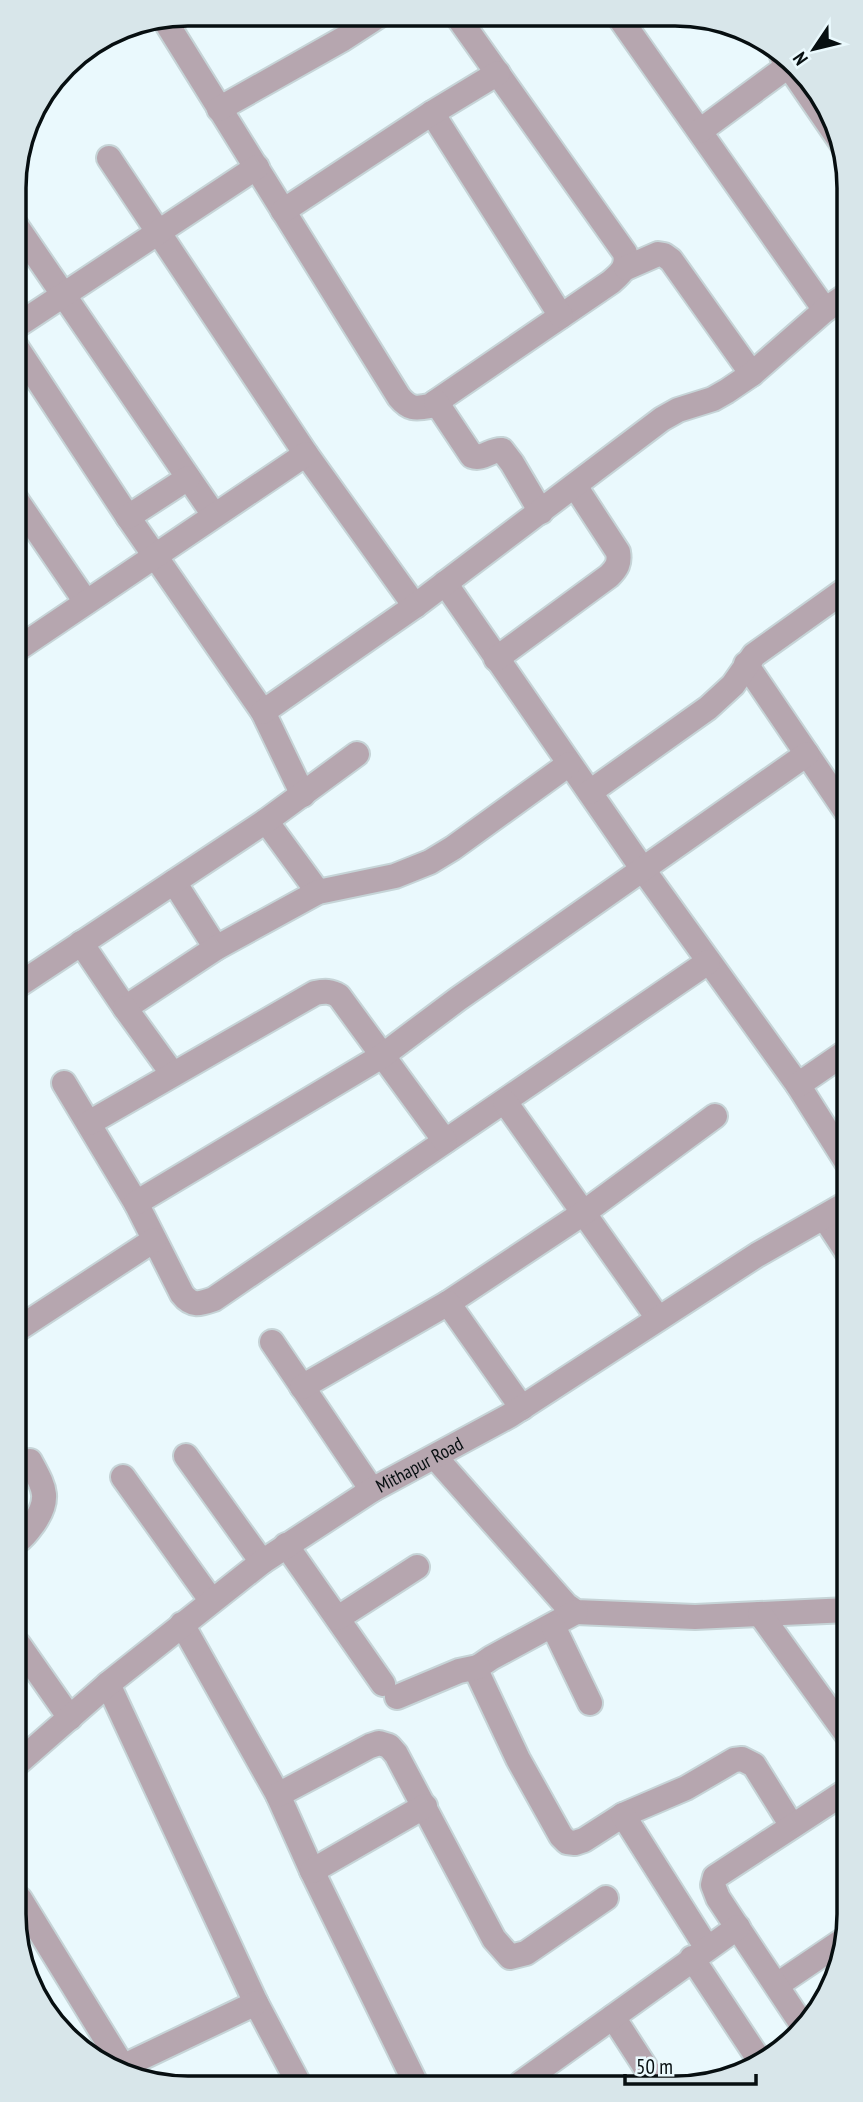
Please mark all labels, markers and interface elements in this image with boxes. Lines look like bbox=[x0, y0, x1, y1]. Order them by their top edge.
north arrow bbox=[779, 14, 849, 84]
text: N bbox=[787, 48, 813, 70]
street label: Mithapur Road bbox=[371, 1431, 467, 1498]
scale bar bbox=[625, 2042, 756, 2086]
text: 50 m bbox=[636, 2053, 673, 2080]

